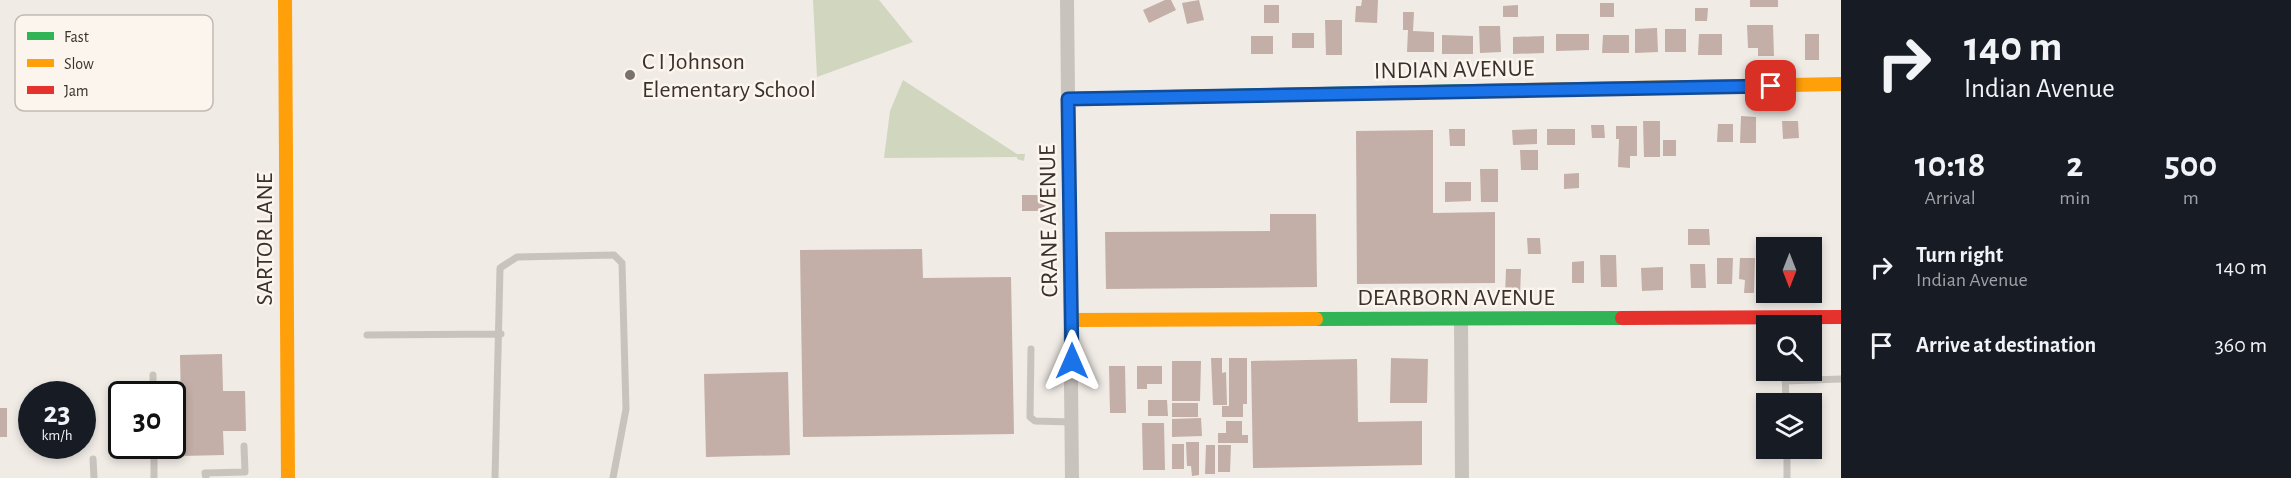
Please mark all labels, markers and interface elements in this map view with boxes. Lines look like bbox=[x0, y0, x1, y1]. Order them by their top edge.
legend bbox=[15, 15, 213, 111]
icon: right bbox=[1865, 24, 1943, 102]
text: 140 m bbox=[1964, 26, 2062, 68]
text: Fast bbox=[64, 29, 89, 45]
place label: C I Johnson Elementary School bbox=[642, 50, 816, 102]
text: Slow bbox=[64, 56, 94, 72]
street label: INDIAN AVENUE bbox=[1374, 57, 1535, 83]
pin bbox=[1745, 60, 1796, 111]
marker: C I Johnson Elementary School bbox=[623, 68, 637, 82]
icon: arrive bbox=[1754, 69, 1787, 102]
text: Indian Avenue bbox=[1964, 75, 2115, 102]
text: Jam bbox=[64, 83, 89, 99]
street label: CRANE AVENUE bbox=[1036, 144, 1062, 298]
text: 10:18 bbox=[1915, 147, 1985, 183]
text: 2 bbox=[2066, 147, 2083, 183]
text: 500 bbox=[2164, 147, 2217, 183]
street label: SARTOR LANE bbox=[253, 172, 277, 305]
text: Arrival bbox=[1924, 188, 1976, 208]
text: min bbox=[2059, 188, 2090, 208]
text: m bbox=[2183, 188, 2199, 208]
north arrow bbox=[1756, 237, 1822, 303]
map controls bbox=[1756, 237, 1822, 459]
text: Turn right bbox=[1916, 244, 2003, 266]
icon: right bbox=[1865, 251, 1898, 284]
text: 140 m bbox=[2216, 256, 2267, 278]
text: Indian Avenue bbox=[1916, 270, 2028, 290]
street label: DEARBORN AVENUE bbox=[1357, 286, 1555, 310]
button: search bbox=[1756, 315, 1822, 381]
position arrow bbox=[1040, 329, 1104, 393]
icon: arrive bbox=[1865, 329, 1898, 362]
text: Arrive at destination bbox=[1916, 334, 2096, 356]
text: 360 m bbox=[2215, 334, 2267, 356]
speed limit sign: 30 bbox=[108, 381, 186, 459]
button: layers bbox=[1756, 393, 1822, 459]
text: 23 bbox=[43, 398, 71, 428]
text: km/h bbox=[42, 428, 72, 443]

